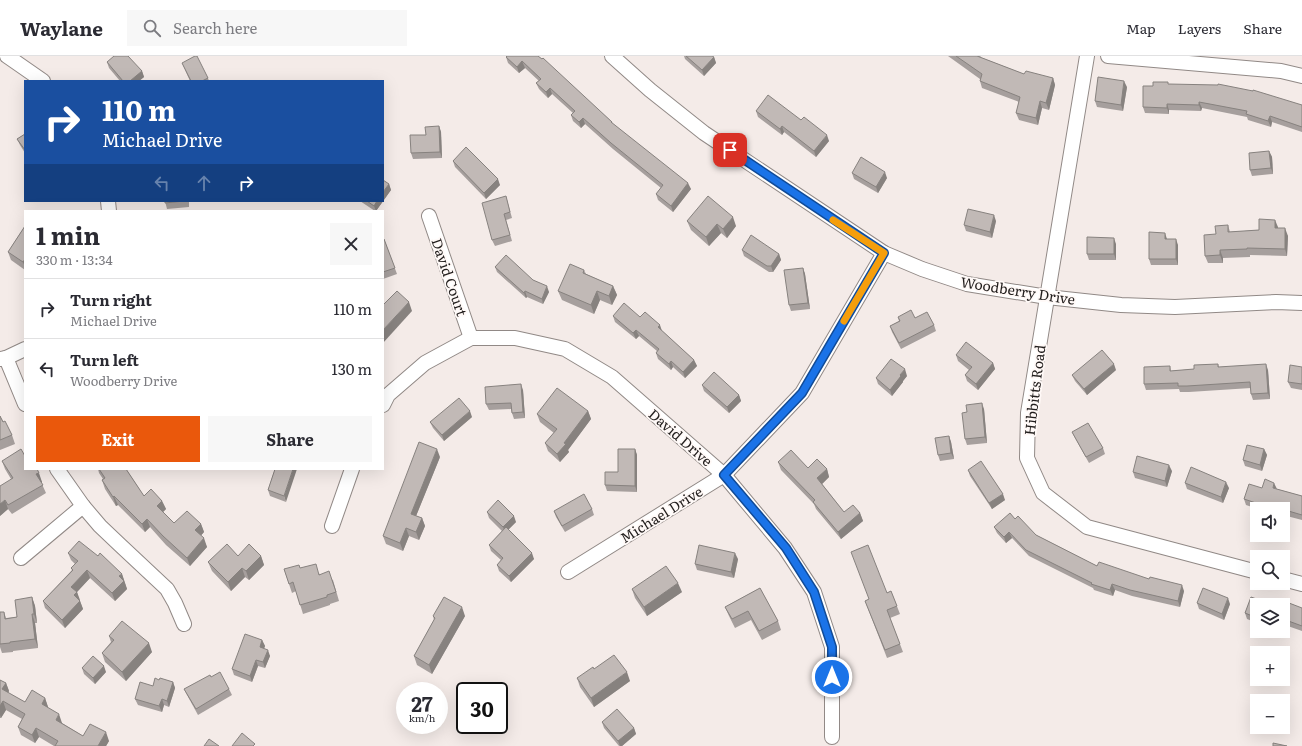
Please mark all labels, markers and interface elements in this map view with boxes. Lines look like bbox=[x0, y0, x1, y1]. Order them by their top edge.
search box bbox=[127, 10, 407, 46]
text: Waylane bbox=[20, 14, 103, 42]
text: Search here bbox=[173, 16, 257, 39]
icon: search bbox=[141, 17, 163, 39]
text: Map bbox=[1126, 18, 1156, 38]
text: Layers bbox=[1178, 18, 1221, 38]
text: Share bbox=[1243, 18, 1282, 38]
text: 110 m bbox=[102, 88, 176, 130]
icon: right bbox=[36, 96, 88, 148]
text: Michael Drive bbox=[102, 126, 222, 153]
pin bbox=[713, 133, 747, 167]
icon: arrive bbox=[719, 139, 741, 161]
icon: left bbox=[151, 172, 173, 194]
icon: ahead bbox=[193, 172, 215, 194]
icon: right bbox=[235, 172, 257, 194]
text: 1 min bbox=[36, 217, 100, 252]
button: close bbox=[330, 223, 372, 265]
street label: David Court bbox=[427, 235, 473, 319]
text: 330 m · 13:34 bbox=[36, 250, 113, 269]
street label: Woodberry Drive bbox=[959, 271, 1077, 309]
text: Turn right bbox=[70, 288, 152, 311]
text: 110 m bbox=[334, 297, 372, 320]
icon: right bbox=[36, 298, 58, 320]
text: Michael Drive bbox=[70, 311, 157, 330]
street label: Hibbitts Road bbox=[1019, 343, 1050, 436]
text: Turn left bbox=[70, 348, 139, 371]
text: 130 m bbox=[332, 357, 372, 380]
icon: left bbox=[36, 358, 58, 380]
text: Woodberry Drive bbox=[70, 371, 177, 390]
street label: David Drive bbox=[645, 404, 717, 470]
button: Exit bbox=[36, 416, 200, 462]
button: Share bbox=[208, 416, 372, 462]
street label: Michael Drive bbox=[616, 481, 706, 547]
map controls bbox=[1250, 502, 1290, 734]
button: sound bbox=[1250, 502, 1290, 542]
button: search bbox=[1250, 550, 1290, 590]
button: layers bbox=[1250, 598, 1290, 638]
button: + bbox=[1250, 646, 1290, 686]
position arrow bbox=[811, 656, 853, 698]
speed limit sign: 30 bbox=[456, 682, 508, 734]
text: 27 bbox=[411, 688, 433, 718]
button: − bbox=[1250, 694, 1290, 734]
text: km/h bbox=[409, 710, 435, 725]

